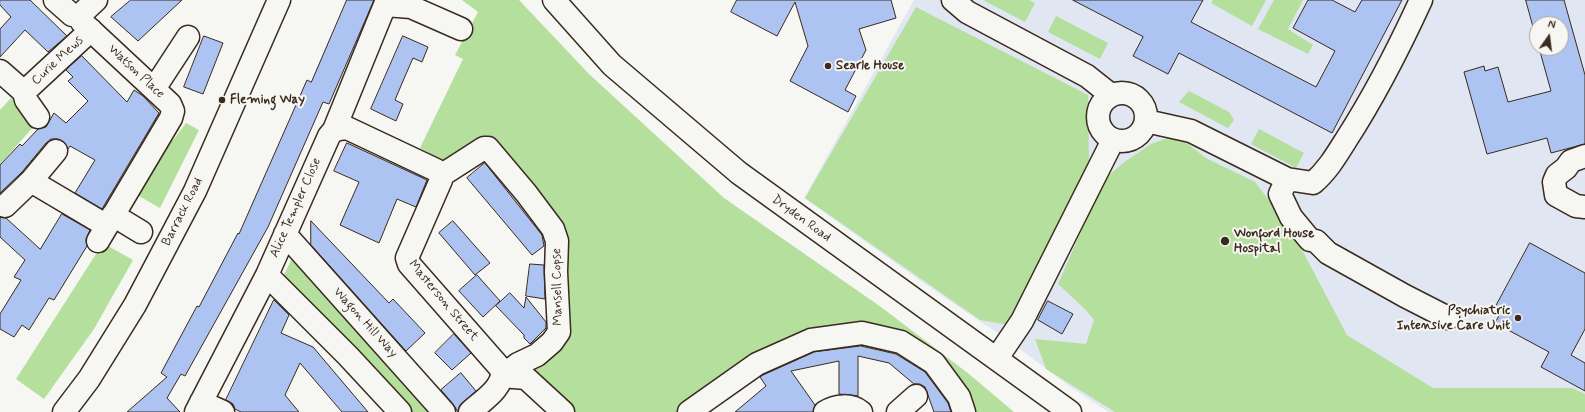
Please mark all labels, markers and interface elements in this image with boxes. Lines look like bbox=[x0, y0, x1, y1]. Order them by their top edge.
north arrow bbox=[1529, 16, 1569, 56]
text: N bbox=[1546, 18, 1557, 33]
street label: Curie Mews bbox=[29, 33, 87, 89]
street label: Watson Place bbox=[104, 42, 168, 102]
place label: Searle House bbox=[836, 58, 904, 74]
marker: Searle House bbox=[823, 61, 833, 71]
place label: Fleming Way bbox=[230, 92, 305, 108]
marker: Fleming Way bbox=[217, 95, 227, 105]
street label: Alice Templer Close bbox=[267, 156, 325, 260]
street label: Barrack Road bbox=[159, 175, 207, 249]
street label: Dryden Road bbox=[768, 192, 834, 246]
place label: Wonford House Hospital bbox=[1234, 226, 1314, 257]
marker: Wonford House Hospital bbox=[1219, 235, 1231, 247]
street label: Mansell Copse bbox=[550, 248, 566, 326]
street label: Masterson Street bbox=[405, 257, 481, 345]
street label: Wagon Hill Way bbox=[329, 285, 401, 361]
place label: Psychiatric Intensive Care Unit bbox=[1397, 303, 1510, 334]
marker: Psychiatric Intensive Care Unit bbox=[1513, 313, 1523, 323]

